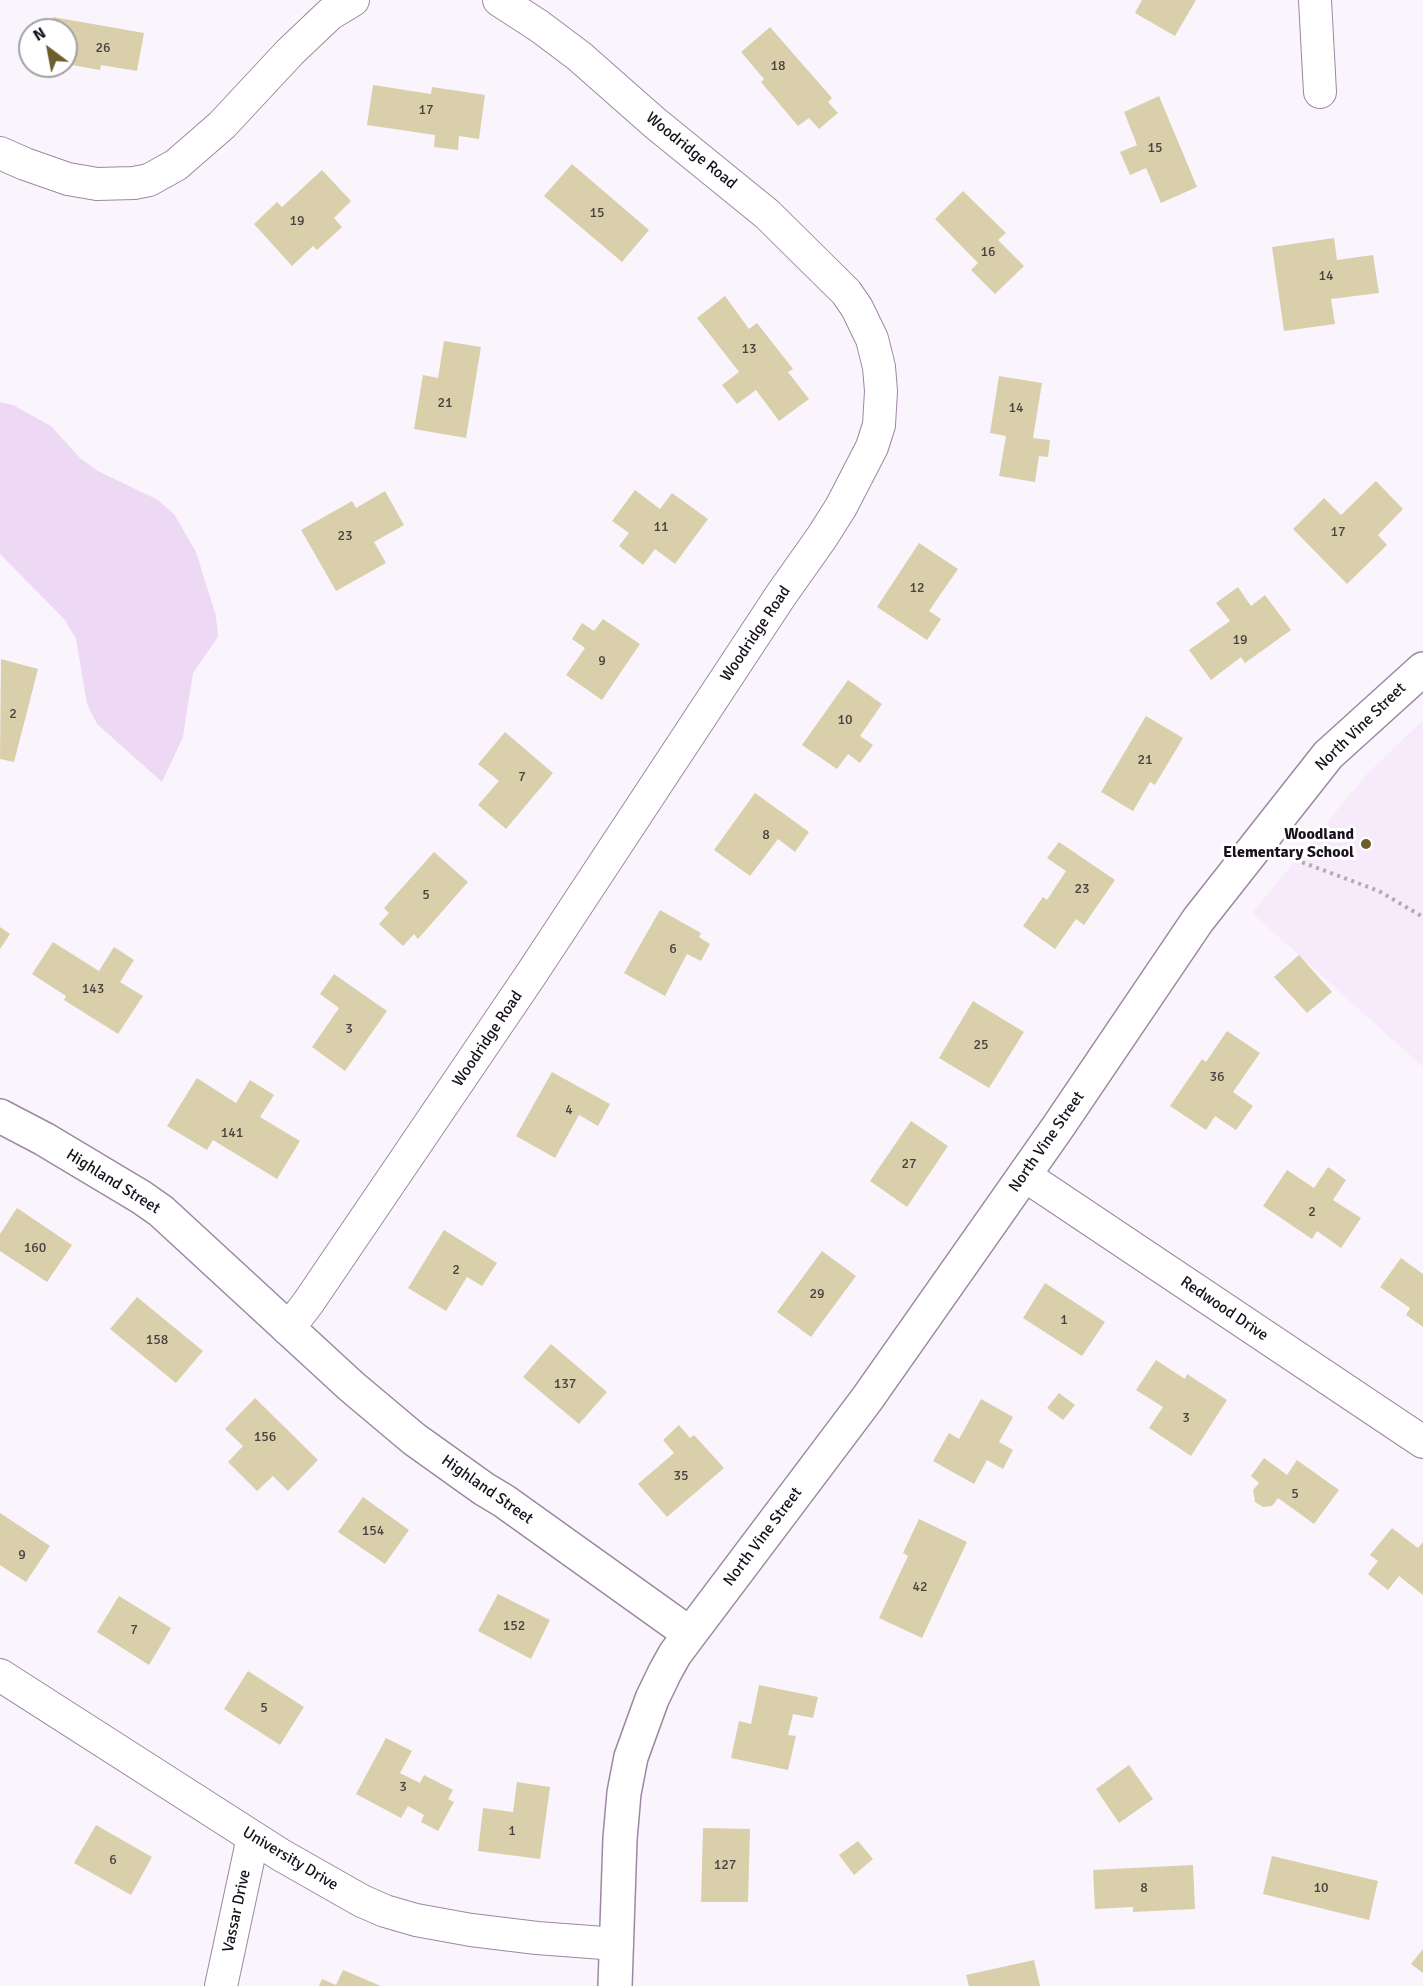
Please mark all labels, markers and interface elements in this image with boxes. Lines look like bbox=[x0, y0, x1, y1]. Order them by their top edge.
north arrow bbox=[18, 18, 78, 78]
text: N bbox=[29, 23, 50, 46]
house number: 26 bbox=[95, 40, 111, 56]
house number: 18 bbox=[770, 58, 786, 74]
house number: 17 bbox=[418, 102, 434, 118]
street label: Woodridge Road bbox=[642, 109, 740, 193]
house number: 15 bbox=[1147, 140, 1163, 156]
house number: 15 bbox=[589, 205, 605, 221]
house number: 19 bbox=[289, 213, 305, 229]
house number: 16 bbox=[980, 244, 996, 260]
house number: 14 bbox=[1318, 268, 1334, 284]
house number: 13 bbox=[741, 341, 757, 357]
house number: 21 bbox=[437, 395, 453, 411]
house number: 14 bbox=[1008, 400, 1024, 416]
house number: 11 bbox=[653, 519, 669, 535]
house number: 17 bbox=[1330, 524, 1346, 540]
house number: 23 bbox=[337, 528, 353, 544]
house number: 12 bbox=[909, 580, 925, 596]
street label: Woodridge Road bbox=[717, 582, 795, 686]
house number: 19 bbox=[1232, 632, 1248, 648]
house number: 9 bbox=[598, 653, 606, 669]
street label: North Vine Street bbox=[1312, 679, 1410, 775]
house number: 2 bbox=[9, 706, 17, 722]
house number: 10 bbox=[837, 712, 853, 728]
house number: 21 bbox=[1137, 752, 1153, 768]
house number: 7 bbox=[518, 769, 526, 785]
place label: Woodland Elementary School bbox=[1223, 825, 1354, 863]
house number: 8 bbox=[762, 827, 770, 843]
marker: Woodland Elementary School bbox=[1359, 837, 1373, 851]
house number: 23 bbox=[1074, 881, 1090, 897]
house number: 5 bbox=[422, 887, 430, 903]
house number: 6 bbox=[669, 941, 677, 957]
house number: 143 bbox=[82, 981, 104, 997]
street label: Woodridge Road bbox=[449, 987, 527, 1091]
house number: 3 bbox=[345, 1021, 353, 1037]
house number: 25 bbox=[973, 1037, 989, 1053]
house number: 36 bbox=[1209, 1069, 1225, 1085]
street label: North Vine Street bbox=[1005, 1088, 1089, 1196]
house number: 4 bbox=[565, 1102, 573, 1118]
house number: 141 bbox=[221, 1125, 243, 1141]
street label: Highland Street bbox=[62, 1145, 164, 1219]
house number: 27 bbox=[901, 1156, 917, 1172]
house number: 2 bbox=[1308, 1204, 1316, 1220]
house number: 160 bbox=[24, 1240, 46, 1256]
house number: 2 bbox=[452, 1262, 460, 1278]
street label: Redwood Drive bbox=[1176, 1273, 1272, 1345]
house number: 29 bbox=[809, 1286, 825, 1302]
house number: 1 bbox=[1060, 1312, 1068, 1328]
house number: 158 bbox=[146, 1332, 168, 1348]
house number: 137 bbox=[554, 1376, 576, 1392]
house number: 3 bbox=[1182, 1410, 1190, 1426]
house number: 156 bbox=[254, 1429, 276, 1445]
street label: Highland Street bbox=[437, 1451, 537, 1529]
house number: 35 bbox=[673, 1468, 689, 1484]
street label: North Vine Street bbox=[720, 1484, 806, 1590]
house number: 5 bbox=[1291, 1486, 1299, 1502]
house number: 154 bbox=[362, 1523, 384, 1539]
house number: 9 bbox=[18, 1547, 26, 1563]
house number: 42 bbox=[912, 1579, 928, 1595]
house number: 152 bbox=[503, 1618, 525, 1634]
house number: 7 bbox=[130, 1622, 138, 1638]
house number: 5 bbox=[260, 1700, 268, 1716]
house number: 3 bbox=[399, 1779, 407, 1795]
street label: University Drive bbox=[239, 1823, 341, 1895]
house number: 1 bbox=[508, 1823, 516, 1839]
house number: 6 bbox=[109, 1852, 117, 1868]
house number: 127 bbox=[714, 1857, 736, 1873]
street label: Vassar Drive bbox=[219, 1868, 255, 1954]
house number: 8 bbox=[1140, 1880, 1148, 1896]
house number: 10 bbox=[1313, 1880, 1329, 1896]

